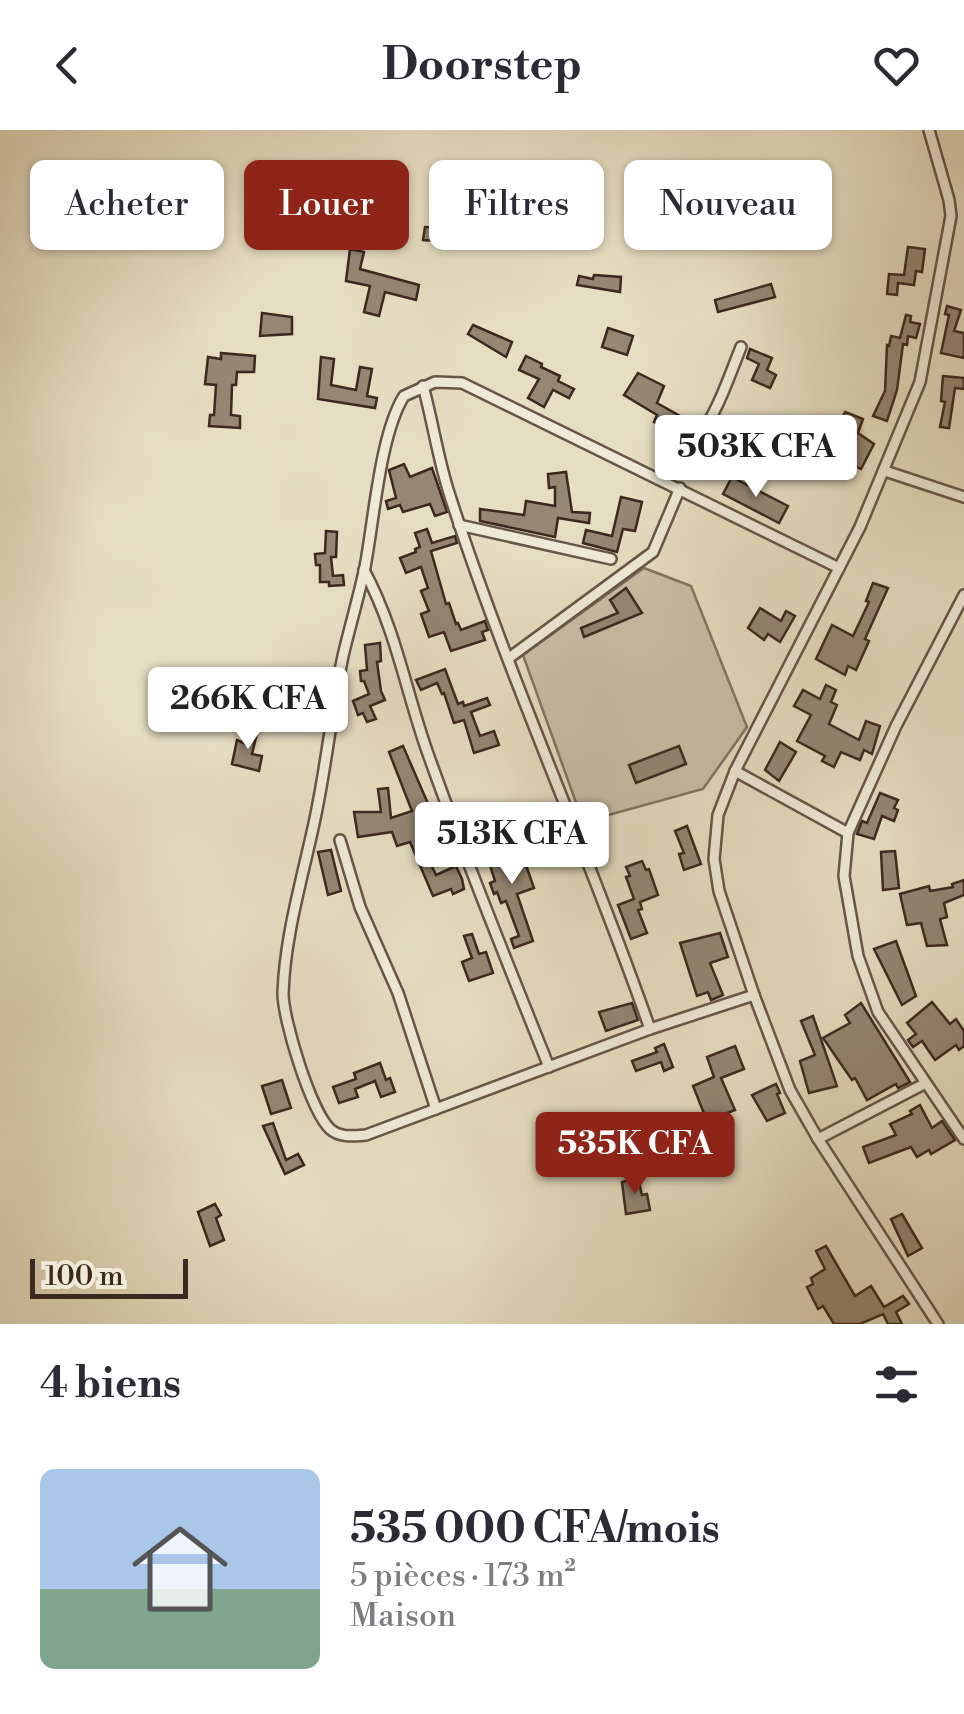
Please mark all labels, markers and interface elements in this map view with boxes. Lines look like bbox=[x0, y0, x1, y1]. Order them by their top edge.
text: Doorstep bbox=[382, 37, 582, 94]
icon: back bbox=[40, 38, 95, 93]
icon: heart bbox=[869, 38, 924, 93]
chip: Acheter bbox=[30, 160, 224, 250]
chip: Louer bbox=[244, 160, 409, 250]
chip: Filtres bbox=[429, 160, 604, 250]
chip: Nouveau bbox=[624, 160, 832, 250]
pin: 503K CFA bbox=[653, 415, 859, 500]
text: 503K CFA bbox=[677, 427, 835, 467]
pin: 266K CFA bbox=[145, 667, 351, 752]
text: 266K CFA bbox=[170, 679, 326, 719]
pin: 513K CFA bbox=[409, 802, 615, 887]
text: 513K CFA bbox=[437, 814, 587, 854]
pin: 535K CFA bbox=[532, 1112, 738, 1197]
text: 535K CFA bbox=[558, 1124, 712, 1164]
scale bar bbox=[30, 1254, 188, 1298]
text: 100 m bbox=[45, 1259, 124, 1294]
icon: filters bbox=[869, 1357, 924, 1412]
text: 4 biens bbox=[40, 1358, 181, 1411]
text: 535 000 CFA/mois bbox=[350, 1503, 720, 1556]
icon: home bbox=[120, 1509, 240, 1629]
text: 5 pièces · 173 m² bbox=[350, 1556, 576, 1596]
text: Maison bbox=[350, 1596, 456, 1636]

